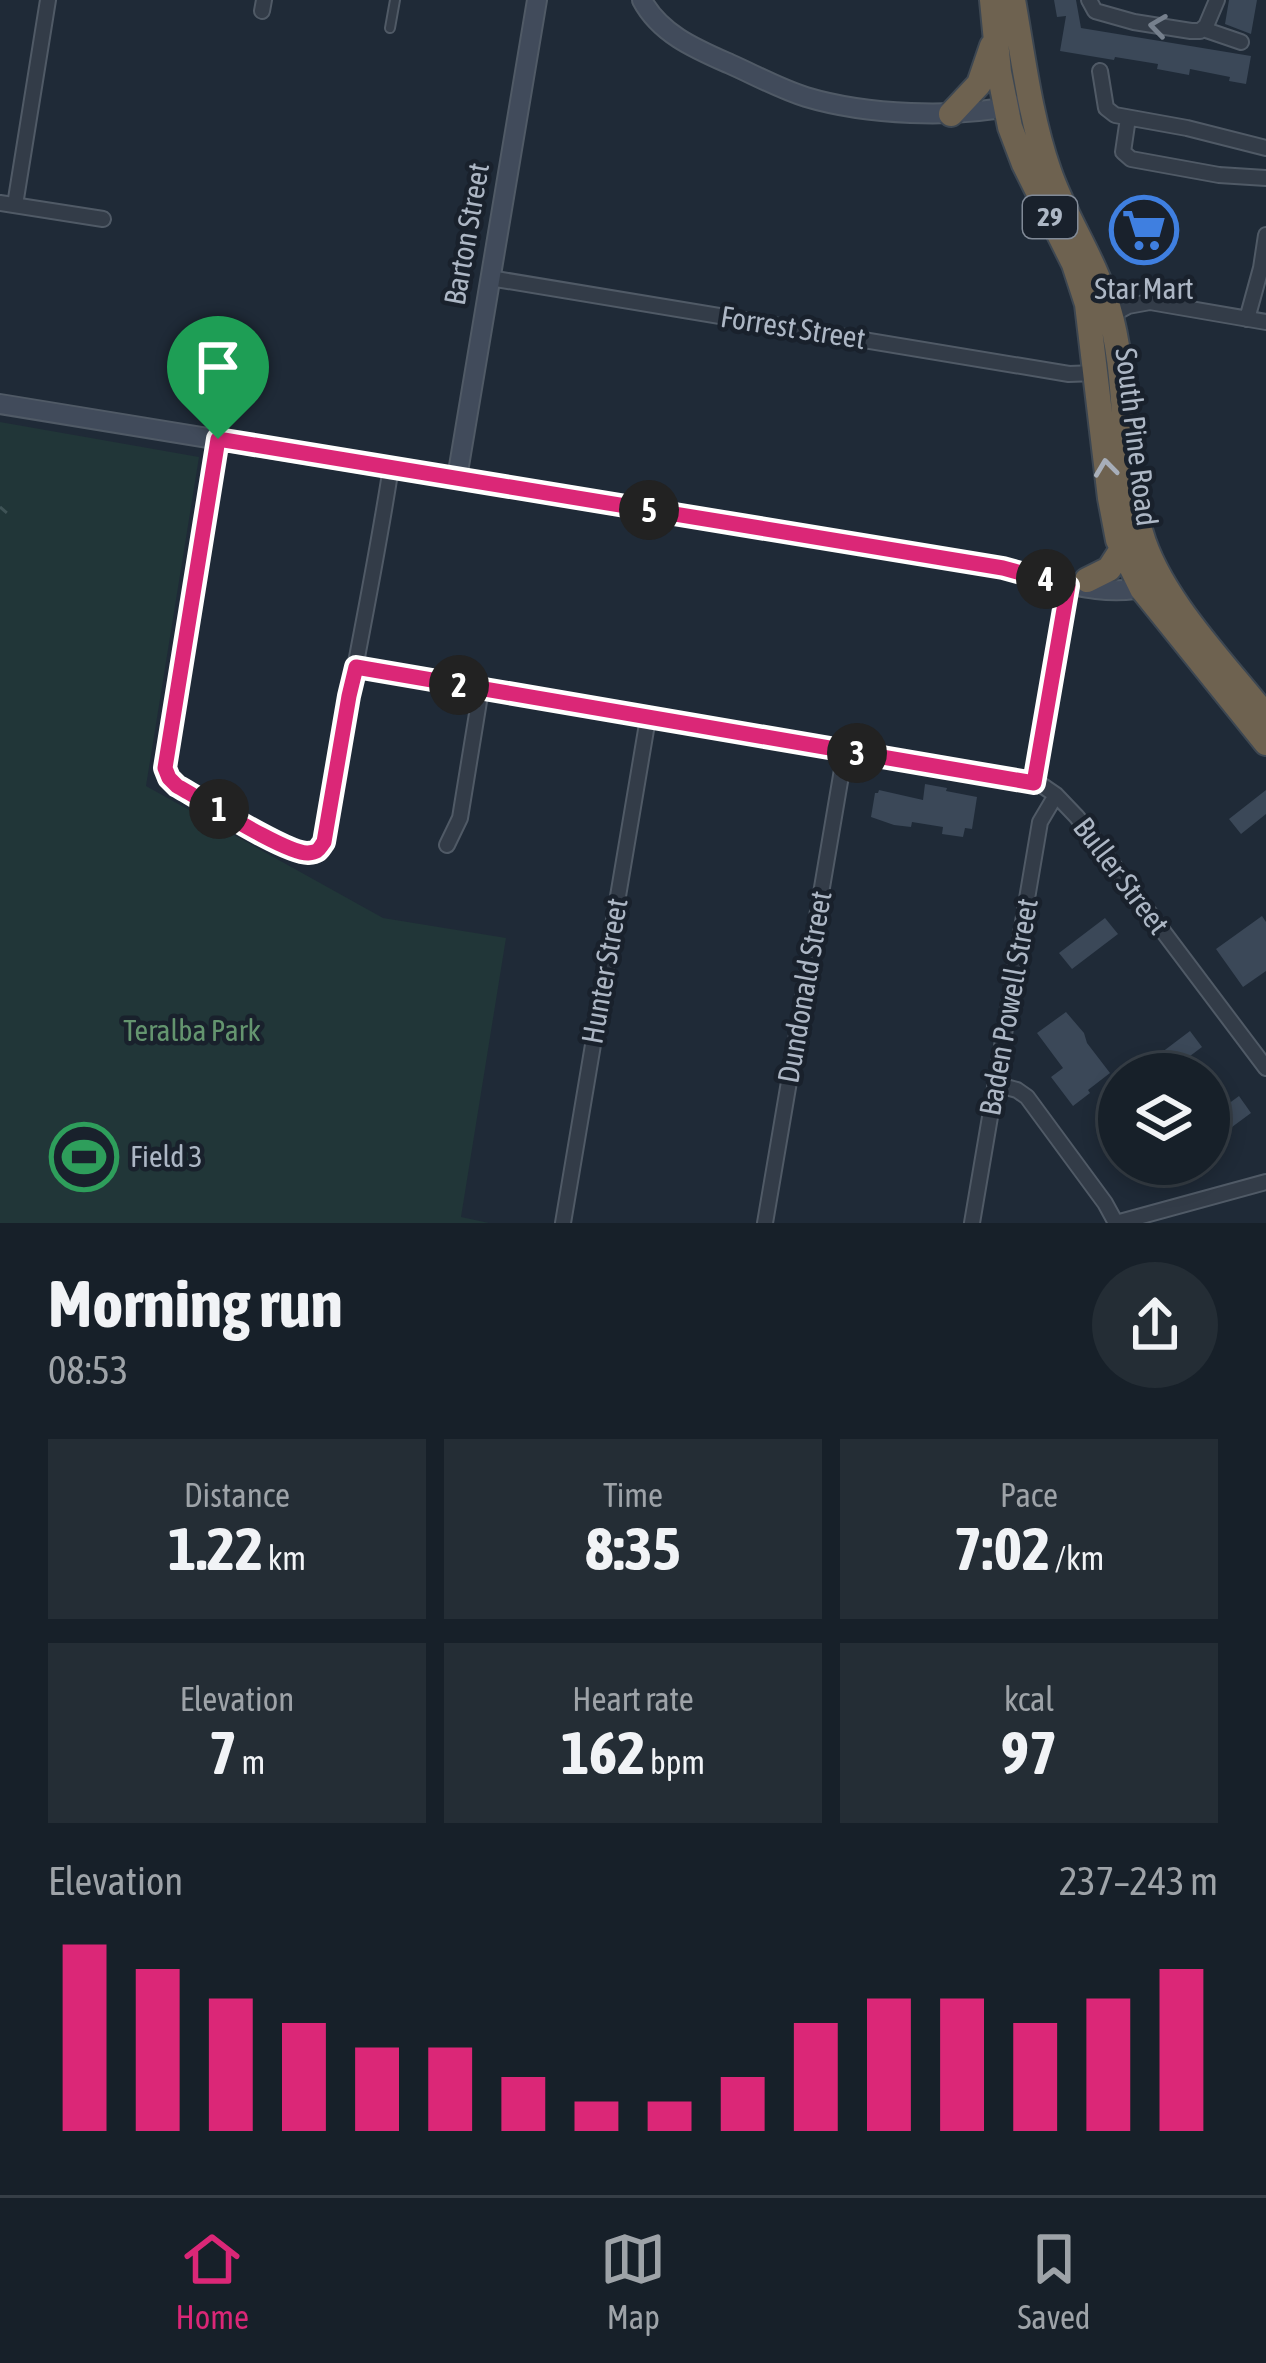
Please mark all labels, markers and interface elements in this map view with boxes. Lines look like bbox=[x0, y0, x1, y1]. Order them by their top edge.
one-way arrow bbox=[1148, 14, 1168, 40]
street label: Barton Street bbox=[437, 160, 495, 308]
supermarket icon: Star Mart bbox=[1109, 195, 1179, 265]
road number: 29 bbox=[1023, 196, 1077, 238]
place label: Star Mart bbox=[1094, 271, 1194, 305]
street label: Forrest Street bbox=[718, 299, 868, 355]
pin bbox=[167, 316, 269, 439]
icon: arrive bbox=[185, 334, 251, 400]
street label: South Pine Road bbox=[1109, 346, 1165, 528]
one-way arrow bbox=[1094, 458, 1120, 477]
pin: 5 bbox=[619, 480, 679, 540]
text: 5 bbox=[641, 491, 657, 529]
pin: 4 bbox=[1016, 549, 1076, 609]
text: 4 bbox=[1038, 560, 1054, 598]
pin: 2 bbox=[429, 655, 489, 715]
text: 2 bbox=[451, 666, 467, 704]
pin: 3 bbox=[827, 723, 887, 783]
text: 3 bbox=[849, 734, 865, 772]
pin: 1 bbox=[189, 779, 249, 839]
text: 1 bbox=[211, 790, 227, 828]
street label: Buller Street bbox=[1067, 811, 1177, 940]
street label: Dundonald Street bbox=[770, 888, 838, 1086]
street label: Hunter Street bbox=[574, 895, 634, 1046]
street label: Baden Powell Street bbox=[972, 896, 1044, 1118]
park label: Teralba Park bbox=[123, 1013, 261, 1047]
map controls bbox=[1098, 1053, 1230, 1185]
button: layers bbox=[1098, 1053, 1230, 1185]
sports icon: Field 3 bbox=[49, 1122, 119, 1192]
place label: Field 3 bbox=[130, 1139, 203, 1173]
button: share bbox=[1092, 1262, 1218, 1388]
text: Morning run bbox=[48, 1265, 343, 1341]
text: 08:53 bbox=[48, 1348, 128, 1392]
text: Distance bbox=[184, 1476, 290, 1514]
text: Time bbox=[603, 1476, 663, 1514]
text: Pace bbox=[1000, 1476, 1058, 1514]
text: 1.22 bbox=[168, 1514, 263, 1583]
text: 8:35 bbox=[585, 1514, 681, 1583]
text: 7:02 bbox=[954, 1514, 1050, 1583]
text: km bbox=[263, 1539, 306, 1577]
text: /km bbox=[1050, 1539, 1104, 1577]
text: Elevation bbox=[180, 1680, 294, 1718]
text: Heart rate bbox=[572, 1680, 694, 1718]
text: kcal bbox=[1004, 1680, 1054, 1718]
text: 7 bbox=[209, 1718, 237, 1787]
text: 162 bbox=[561, 1718, 646, 1787]
text: 97 bbox=[1001, 1718, 1057, 1787]
text: m bbox=[237, 1743, 265, 1781]
text: bpm bbox=[646, 1743, 705, 1781]
text: Elevation bbox=[48, 1859, 183, 1903]
text: 237–243 m bbox=[1059, 1859, 1218, 1903]
tab: Home bbox=[176, 2226, 249, 2336]
tab: Map bbox=[600, 2226, 666, 2336]
tab: Saved bbox=[1017, 2226, 1090, 2336]

